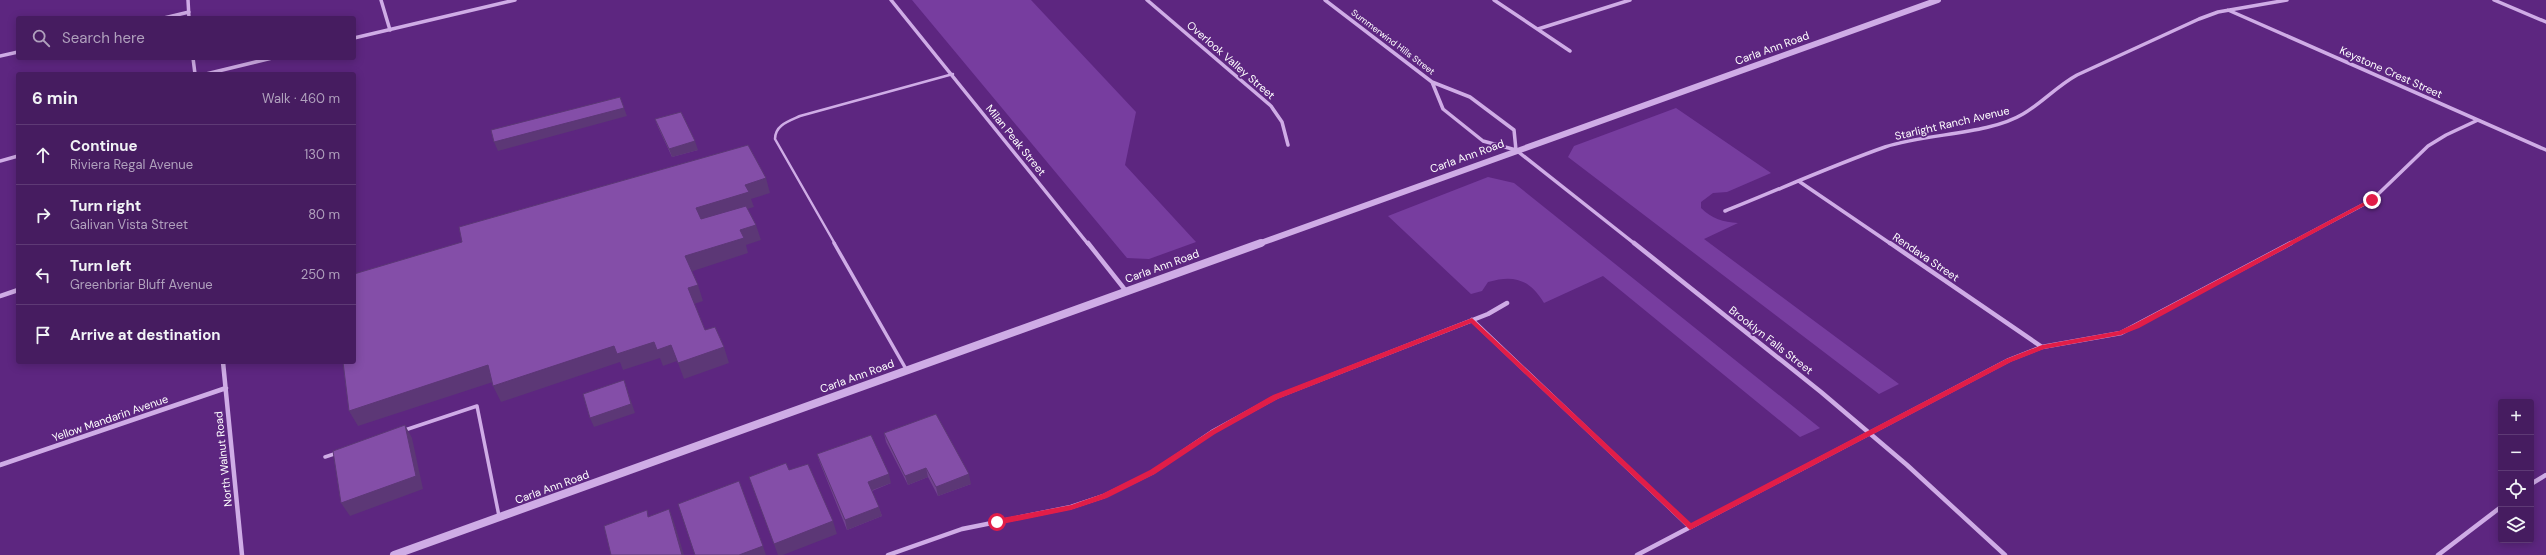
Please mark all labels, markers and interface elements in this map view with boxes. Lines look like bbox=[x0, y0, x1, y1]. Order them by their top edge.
street label: Summerwind Hills Street bbox=[1349, 7, 1438, 78]
search box bbox=[16, 16, 356, 60]
street label: Overlook Valley Street bbox=[1184, 18, 1278, 102]
icon: search bbox=[30, 27, 52, 49]
text: Search here bbox=[62, 28, 145, 48]
street label: Carla Ann Road bbox=[1733, 28, 1811, 68]
street label: Keystone Crest Street bbox=[2337, 43, 2445, 101]
text: 6 min bbox=[32, 87, 78, 109]
text: Walk · 460 m bbox=[262, 90, 340, 107]
street label: Milan Peak Street bbox=[983, 102, 1049, 178]
street label: Starlight Ranch Avenue bbox=[1893, 103, 2011, 143]
text: Continue bbox=[70, 136, 138, 156]
street label: Carla Ann Road bbox=[1428, 136, 1506, 176]
icon: ahead bbox=[32, 144, 54, 166]
text: 130 m bbox=[304, 146, 340, 163]
text: Riviera Regal Avenue bbox=[70, 156, 193, 173]
route end bbox=[2363, 191, 2381, 209]
text: Turn right bbox=[70, 196, 141, 216]
icon: right bbox=[32, 204, 54, 226]
text: 80 m bbox=[308, 206, 340, 223]
text: Galivan Vista Street bbox=[70, 216, 188, 233]
street label: Rendava Street bbox=[1890, 230, 1962, 284]
street label: Carla Ann Road bbox=[1123, 246, 1201, 286]
text: Turn left bbox=[70, 256, 131, 276]
icon: left bbox=[32, 264, 54, 286]
text: 250 m bbox=[301, 266, 340, 283]
text: Greenbriar Bluff Avenue bbox=[70, 276, 213, 293]
street label: Brooklyn Falls Street bbox=[1726, 303, 1816, 377]
icon: arrive bbox=[32, 324, 54, 346]
text: Arrive at destination bbox=[70, 325, 221, 345]
street label: Carla Ann Road bbox=[818, 356, 896, 396]
street label: Yellow Mandarin Avenue bbox=[50, 392, 170, 444]
map controls bbox=[2498, 399, 2534, 543]
button: + bbox=[2498, 399, 2534, 435]
street label: North Walnut Road bbox=[211, 411, 235, 507]
button: − bbox=[2498, 435, 2534, 471]
street label: Carla Ann Road bbox=[513, 467, 591, 507]
button: locate bbox=[2498, 471, 2534, 507]
button: layers bbox=[2498, 507, 2534, 543]
route start bbox=[988, 513, 1006, 531]

